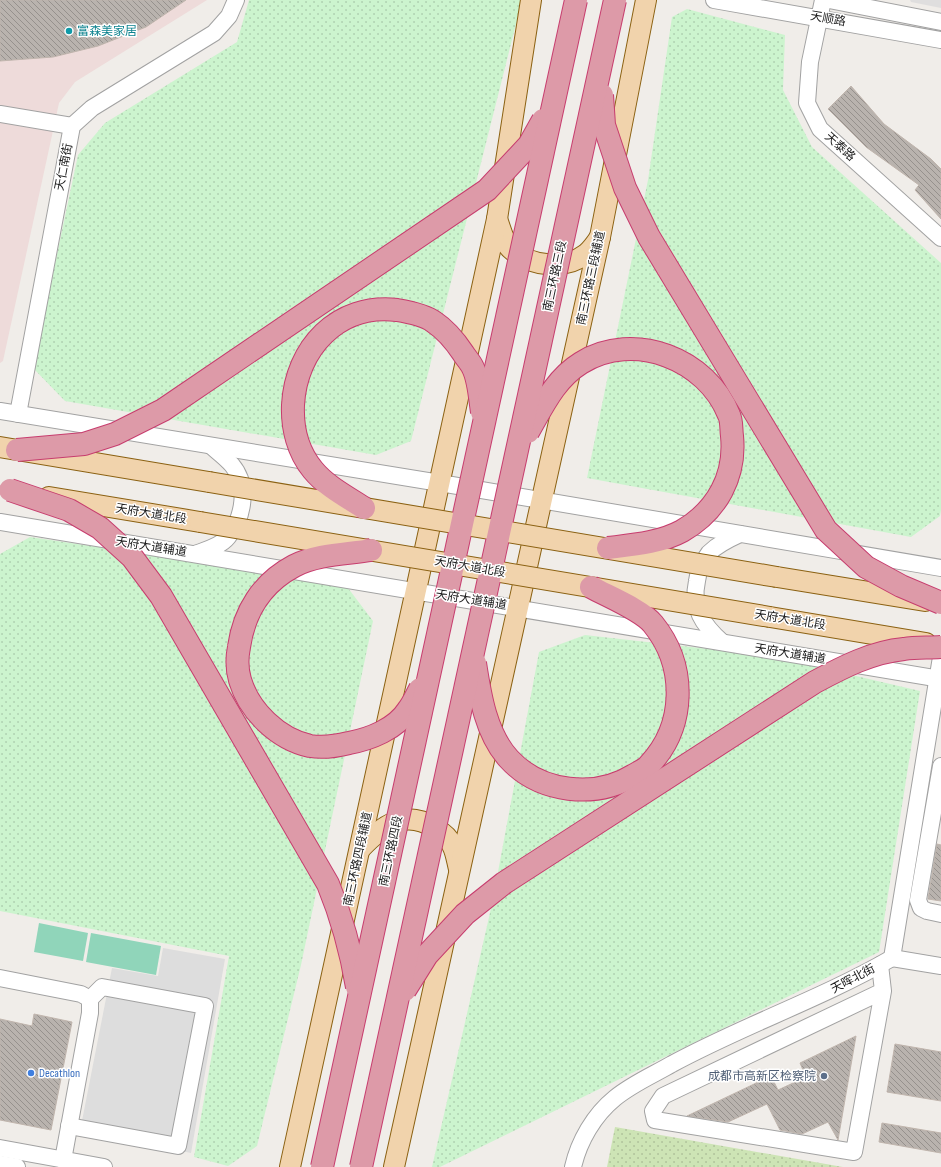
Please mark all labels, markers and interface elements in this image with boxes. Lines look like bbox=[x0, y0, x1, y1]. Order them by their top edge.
street label: 天顺路 bbox=[809, 8, 847, 30]
place label: 富森美家居 bbox=[77, 24, 137, 39]
marker: 富森美家居 bbox=[64, 26, 74, 36]
street label: 天泰路 bbox=[822, 129, 858, 165]
street label: 天仁南街 bbox=[52, 142, 76, 192]
street label: 南三环路三段辅道 bbox=[574, 229, 608, 327]
street label: 南三环路三段 bbox=[540, 239, 570, 313]
street label: 天府大道北段 bbox=[114, 501, 188, 527]
street label: 天府大道辅道 bbox=[114, 534, 188, 560]
street label: 天府大道北段 bbox=[433, 553, 507, 581]
street label: 天府大道辅道 bbox=[434, 587, 508, 613]
street label: 天府大道北段 bbox=[753, 607, 827, 633]
street label: 天府大道辅道 bbox=[753, 641, 827, 667]
street label: 南三环路四段辅道 bbox=[341, 810, 375, 908]
street label: 南三环路四段 bbox=[376, 814, 406, 888]
street label: 天晖北街 bbox=[828, 961, 878, 997]
place label: Decathlon bbox=[39, 1066, 80, 1081]
marker: Decathlon bbox=[26, 1068, 36, 1078]
place label: 成都市高新区检察院 bbox=[708, 1069, 816, 1084]
marker: 成都市高新区检察院 bbox=[819, 1071, 829, 1081]

